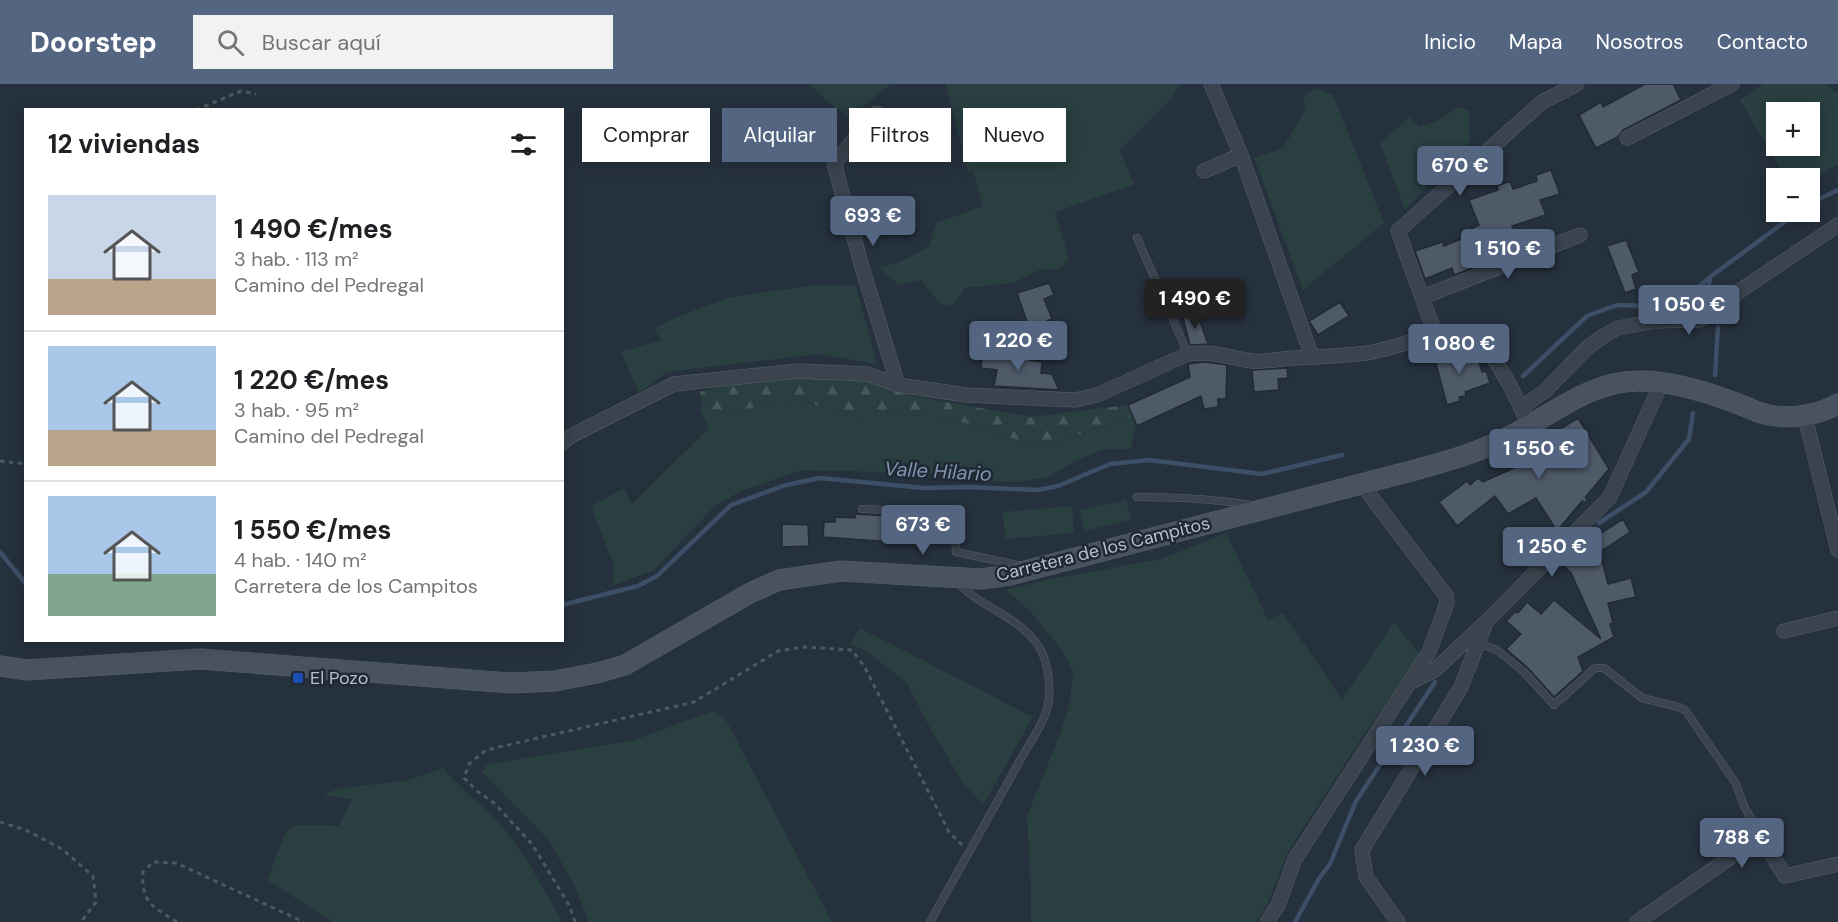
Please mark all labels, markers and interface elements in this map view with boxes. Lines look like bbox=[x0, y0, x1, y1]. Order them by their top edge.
search box bbox=[193, 15, 613, 69]
text: Doorstep bbox=[30, 24, 157, 61]
icon: search bbox=[214, 26, 247, 59]
text: Buscar aquí bbox=[262, 28, 381, 57]
text: Inicio bbox=[1424, 28, 1476, 56]
text: Mapa bbox=[1509, 28, 1563, 56]
text: Nosotros bbox=[1596, 28, 1684, 56]
text: Contacto bbox=[1717, 28, 1808, 56]
map controls bbox=[1766, 102, 1820, 222]
button: + bbox=[1766, 102, 1820, 156]
chip: Comprar bbox=[582, 108, 710, 162]
chip: Alquilar bbox=[722, 108, 837, 162]
chip: Filtros bbox=[849, 108, 951, 162]
chip: Nuevo bbox=[963, 108, 1066, 162]
text: 12 viviendas bbox=[48, 127, 200, 161]
icon: filters bbox=[507, 128, 540, 161]
pin: 670 € bbox=[1418, 146, 1502, 197]
text: 670 € bbox=[1431, 152, 1489, 178]
button: − bbox=[1766, 168, 1820, 222]
pin: 693 € bbox=[831, 196, 915, 247]
text: 693 € bbox=[844, 202, 902, 228]
text: 1 490 €/mes bbox=[234, 212, 393, 246]
icon: home bbox=[96, 219, 168, 291]
pin: 1 510 € bbox=[1453, 229, 1563, 280]
text: 1 510 € bbox=[1475, 235, 1541, 261]
text: 3 hab. · 113 m² bbox=[234, 246, 359, 272]
text: Camino del Pedregal bbox=[234, 272, 424, 298]
pin: 1 490 € bbox=[1140, 279, 1250, 330]
text: 1 490 € bbox=[1159, 285, 1231, 311]
pin: 1 050 € bbox=[1634, 285, 1744, 336]
text: 1 050 € bbox=[1652, 291, 1726, 317]
pin: 1 220 € bbox=[963, 321, 1073, 372]
pin: 1 080 € bbox=[1404, 324, 1514, 375]
text: 1 220 € bbox=[983, 327, 1053, 353]
text: 1 080 € bbox=[1422, 330, 1496, 356]
text: 1 220 €/mes bbox=[234, 363, 389, 397]
icon: home bbox=[96, 370, 168, 442]
text: 3 hab. · 95 m² bbox=[234, 397, 359, 423]
text: Camino del Pedregal bbox=[234, 423, 424, 449]
pin: 1 550 € bbox=[1484, 429, 1594, 480]
text: 1 550 € bbox=[1503, 435, 1575, 461]
water label: Valle Hilario bbox=[884, 455, 993, 487]
pin: 673 € bbox=[881, 505, 965, 556]
text: 673 € bbox=[895, 511, 951, 537]
street label: Carretera de los Campitos bbox=[994, 511, 1212, 587]
text: 1 550 €/mes bbox=[234, 513, 391, 547]
icon: home bbox=[96, 520, 168, 592]
pin: 1 250 € bbox=[1497, 527, 1607, 578]
text: 1 250 € bbox=[1517, 533, 1587, 559]
text: 4 hab. · 140 m² bbox=[234, 547, 367, 573]
text: Carretera de los Campitos bbox=[234, 573, 478, 599]
place label: El Pozo bbox=[310, 666, 368, 690]
marker: El Pozo bbox=[291, 671, 305, 685]
pin: 1 230 € bbox=[1370, 726, 1480, 777]
text: 1 230 € bbox=[1390, 732, 1460, 758]
pin: 788 € bbox=[1700, 818, 1784, 869]
text: 788 € bbox=[1714, 824, 1770, 850]

